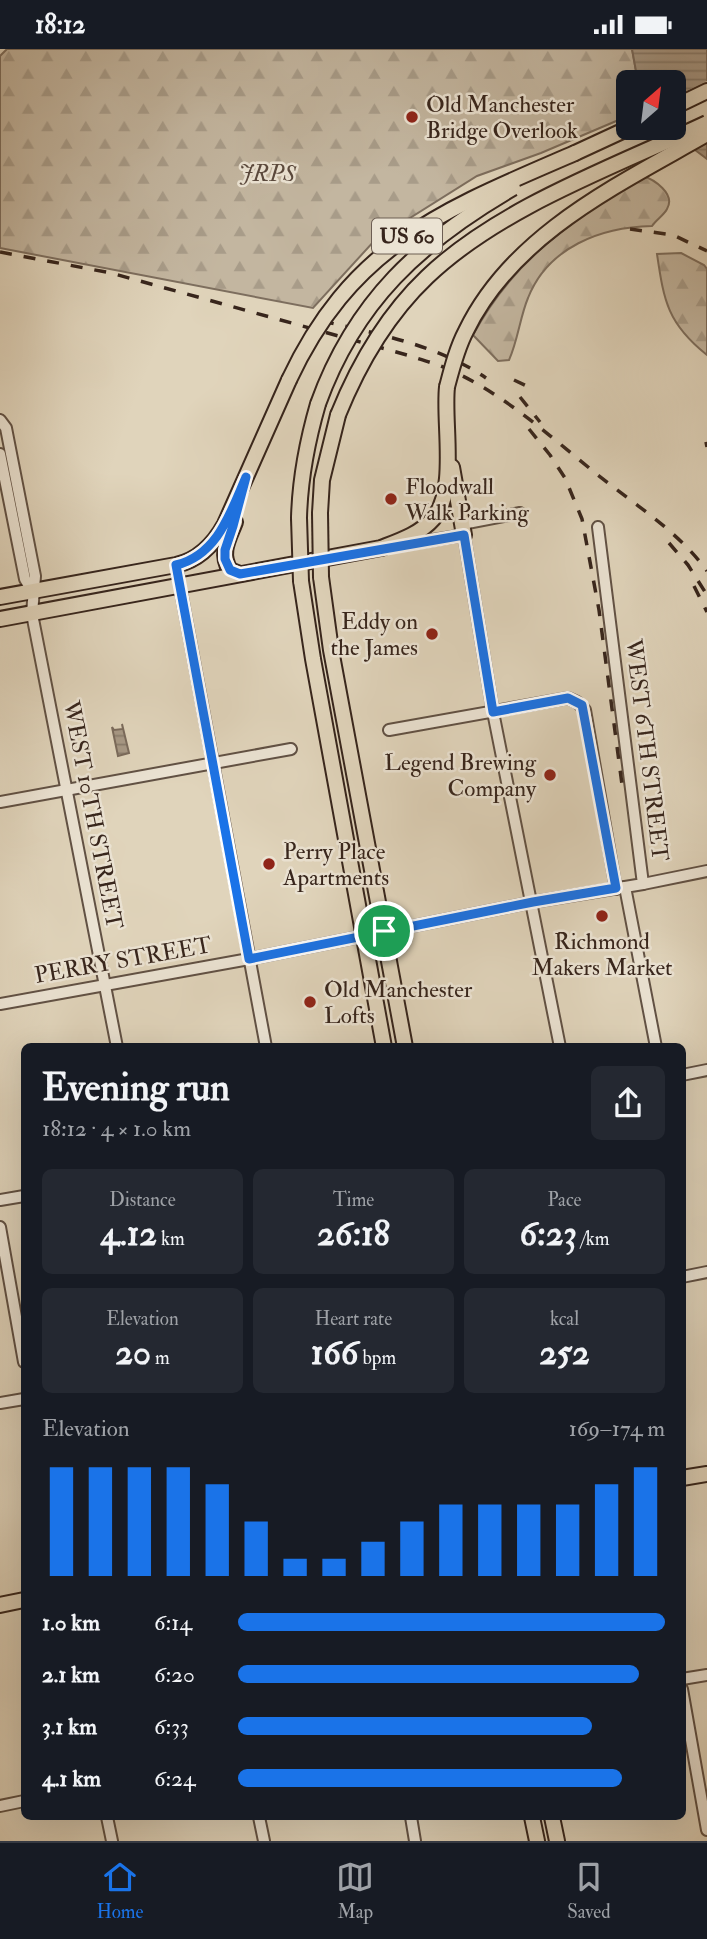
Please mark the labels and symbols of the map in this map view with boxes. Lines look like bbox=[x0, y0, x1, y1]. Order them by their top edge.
north arrow bbox=[616, 70, 686, 140]
place label: Old Manchester Bridge Overlook bbox=[426, 90, 578, 145]
marker: Old Manchester Bridge Overlook bbox=[404, 109, 420, 125]
park label: JRPS bbox=[239, 159, 297, 188]
road number: US 60 bbox=[372, 219, 442, 253]
place label: Floodwall Walk Parking bbox=[404, 472, 529, 527]
marker: Floodwall Walk Parking bbox=[383, 491, 399, 507]
place label: Eddy on the James bbox=[330, 607, 418, 662]
marker: Eddy on the James bbox=[424, 626, 440, 642]
street label: WEST 6TH STREET bbox=[619, 636, 675, 863]
street label: WEST 10TH STREET bbox=[56, 697, 129, 932]
place label: Legend Brewing Company bbox=[384, 748, 537, 804]
marker: Legend Brewing Company bbox=[542, 767, 558, 783]
place label: Perry Place Apartments bbox=[282, 837, 389, 893]
marker: Perry Place Apartments bbox=[261, 856, 277, 872]
pin bbox=[354, 901, 414, 961]
marker: Richmond Makers Market bbox=[594, 908, 610, 924]
place label: Richmond Makers Market bbox=[532, 927, 672, 982]
street label: PERRY STREET bbox=[32, 930, 214, 990]
place label: Old Manchester Lofts bbox=[324, 975, 473, 1030]
marker: Old Manchester Lofts bbox=[302, 994, 318, 1010]

